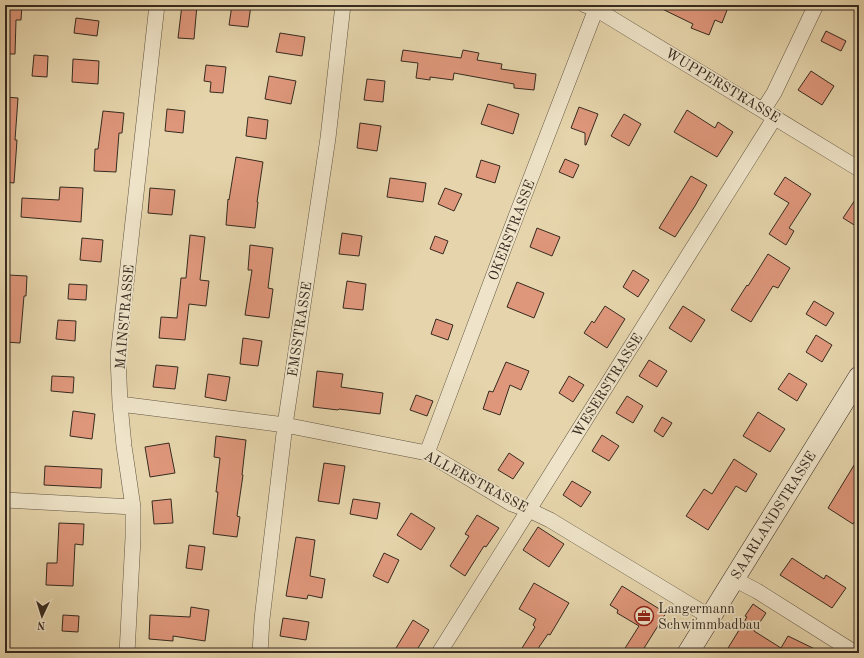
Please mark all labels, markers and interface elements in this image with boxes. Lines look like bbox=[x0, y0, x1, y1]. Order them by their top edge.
street label: WUPPERSTRASSE bbox=[663, 46, 782, 126]
street label: OKERSTRASSE bbox=[486, 178, 538, 283]
street label: MAINSTRASSE bbox=[113, 264, 137, 370]
street label: EMSSTRASSE bbox=[286, 280, 314, 378]
street label: WESERSTRASSE bbox=[570, 331, 645, 440]
street label: ALLERSTRASSE bbox=[421, 449, 530, 515]
street label: SAARLANDSTRASSE bbox=[729, 449, 819, 582]
north arrow bbox=[22, 596, 62, 636]
place label: Langermann Schwimmbadbau bbox=[658, 602, 761, 632]
office icon: Langermann Schwimmbadbau bbox=[633, 605, 655, 627]
text: N bbox=[36, 619, 46, 630]

